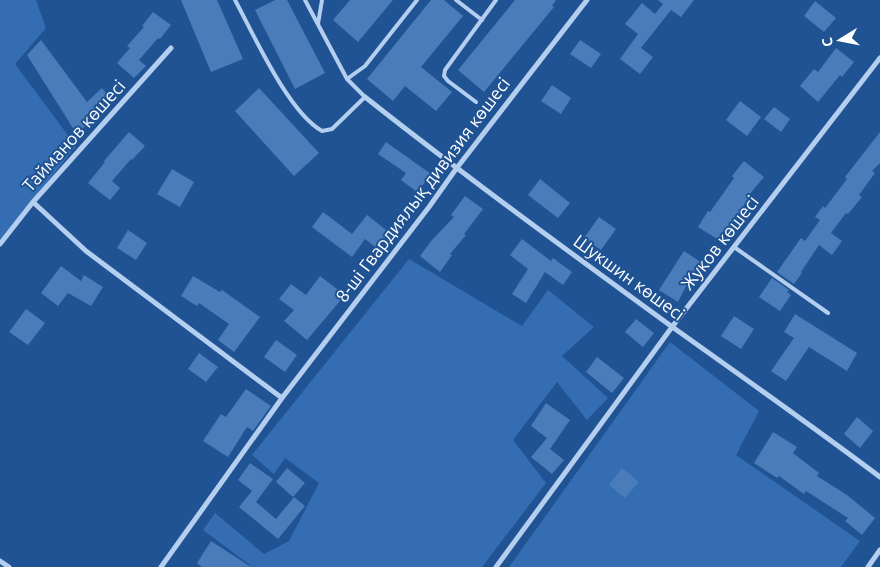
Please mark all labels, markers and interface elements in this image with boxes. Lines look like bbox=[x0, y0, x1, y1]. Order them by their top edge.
north arrow bbox=[815, 15, 865, 65]
text: С bbox=[819, 36, 836, 48]
street label: 8-ші Гвардиялық дивизия көшесі bbox=[331, 73, 513, 306]
street label: Тайманов көшесі bbox=[18, 75, 129, 195]
street label: Жуков көшесі bbox=[676, 191, 762, 293]
street label: Шукшин көшесі bbox=[570, 230, 689, 324]

